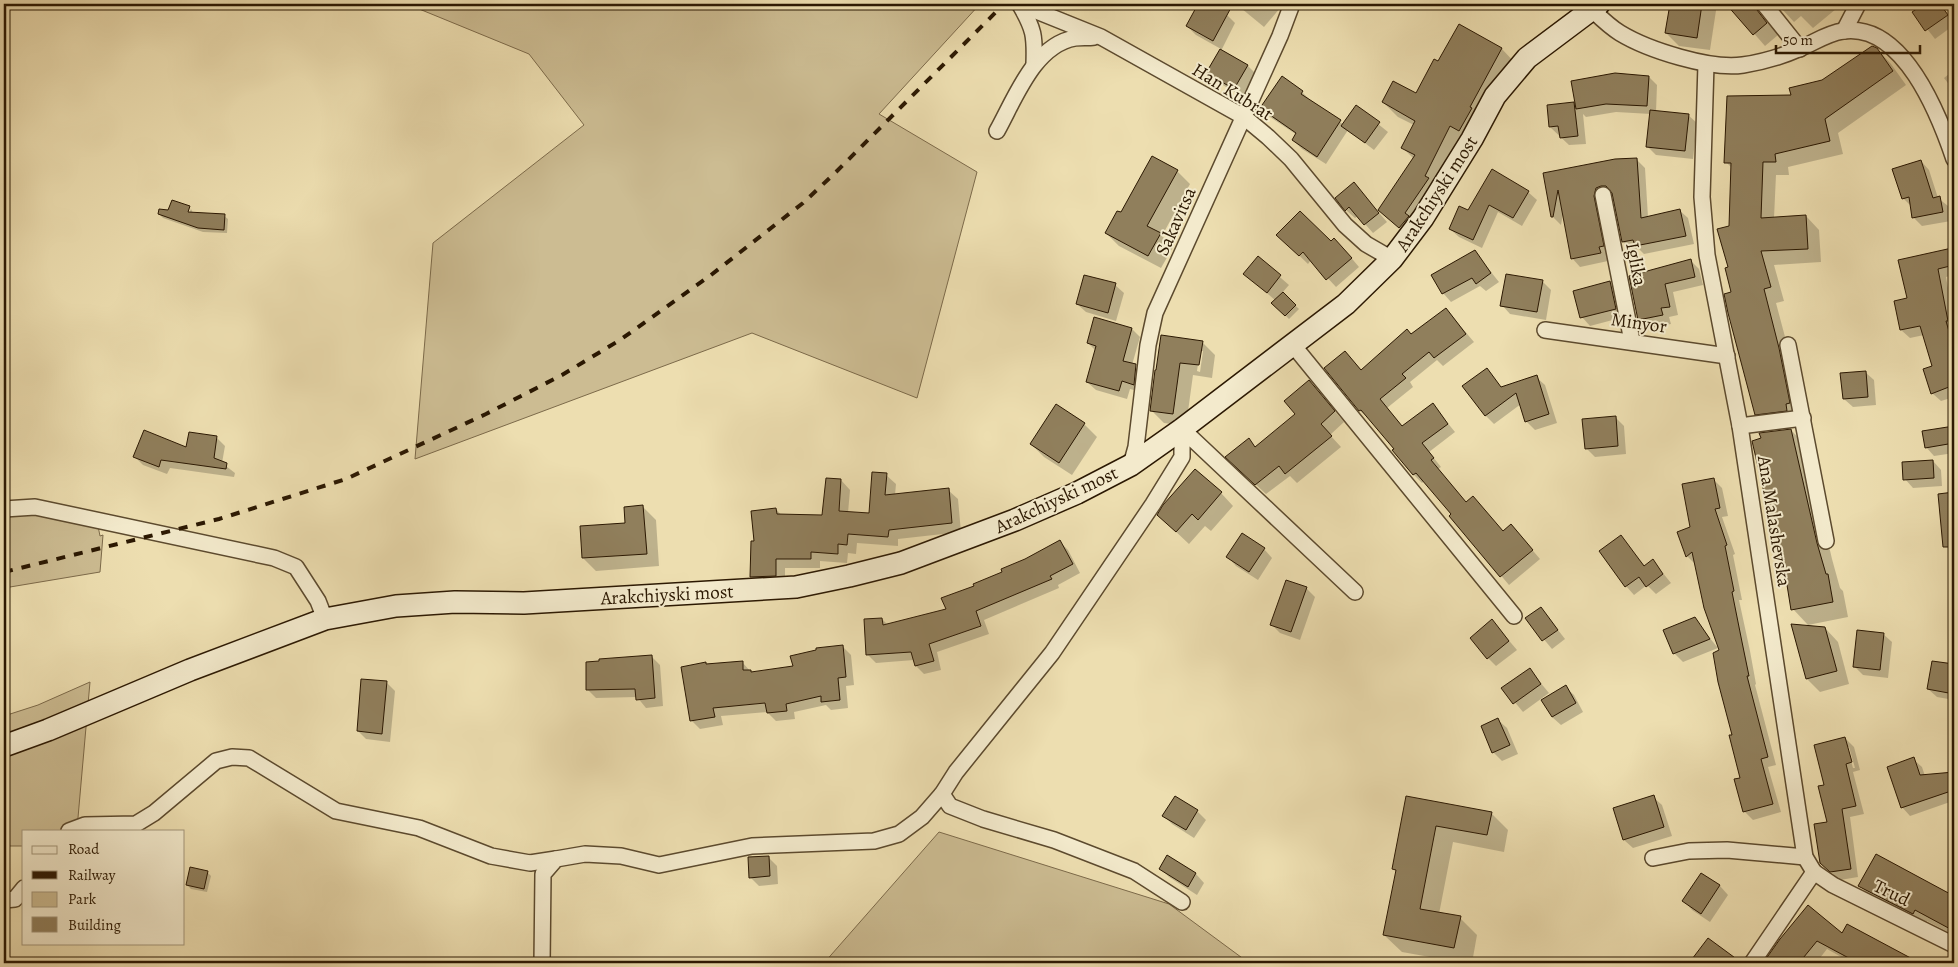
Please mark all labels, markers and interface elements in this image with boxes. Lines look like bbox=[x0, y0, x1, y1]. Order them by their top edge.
scale bar bbox=[1776, 22, 1919, 54]
text: 50 m bbox=[1783, 30, 1813, 50]
street label: Han Kubrat bbox=[1187, 57, 1278, 127]
street label: Arakchiyski most bbox=[1389, 131, 1484, 257]
street label: Sakavitsa bbox=[1149, 183, 1203, 260]
street label: Iglika bbox=[1619, 240, 1653, 288]
street label: Minyor bbox=[1609, 306, 1669, 340]
street label: Ana Malashevska bbox=[1751, 453, 1797, 589]
street label: Arakchiyski most bbox=[990, 460, 1122, 540]
street label: Arakchiyski most bbox=[599, 579, 734, 612]
legend bbox=[22, 830, 185, 944]
text: Road bbox=[68, 839, 100, 859]
text: Railway bbox=[68, 865, 116, 885]
street label: Trud bbox=[1869, 873, 1915, 913]
text: Park bbox=[68, 889, 97, 909]
text: Building bbox=[68, 915, 121, 935]

